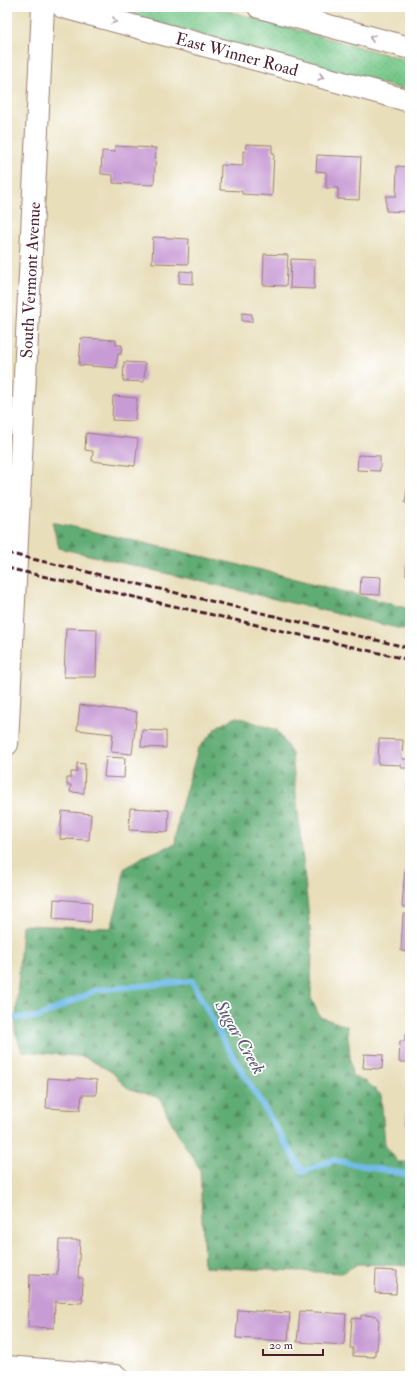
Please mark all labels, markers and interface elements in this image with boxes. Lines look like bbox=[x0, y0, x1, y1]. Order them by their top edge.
one-way arrow bbox=[111, 16, 118, 25]
street label: East Winner Road bbox=[173, 28, 301, 81]
one-way arrow bbox=[369, 34, 376, 43]
one-way arrow bbox=[317, 72, 324, 81]
street label: South Vermont Avenue bbox=[16, 201, 45, 359]
water label: Sugar Creek bbox=[209, 995, 270, 1078]
scale bar bbox=[263, 1331, 323, 1357]
text: 20 m bbox=[269, 1338, 294, 1353]

